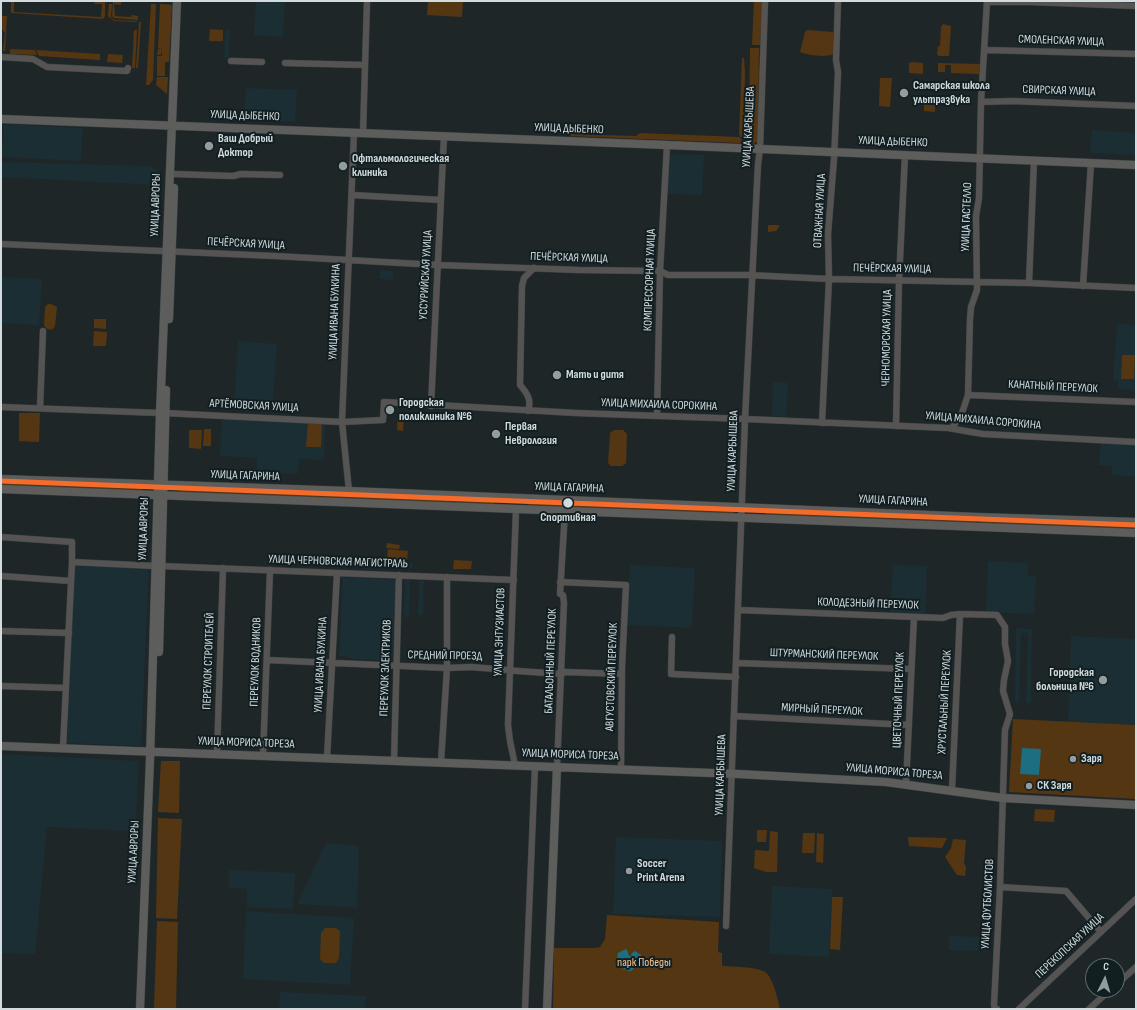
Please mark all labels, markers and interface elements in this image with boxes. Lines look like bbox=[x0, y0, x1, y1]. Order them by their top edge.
street label: СМОЛЕНСКАЯ УЛИЦА bbox=[1018, 32, 1104, 50]
place label: Самарская школа ультразвука bbox=[913, 79, 990, 107]
street label: СВИРСКАЯ УЛИЦА bbox=[1022, 83, 1096, 99]
street label: УЛИЦА КАРБЫШЕВА bbox=[740, 86, 758, 168]
marker: Самарская школа ультразвука bbox=[898, 87, 910, 99]
street label: УЛИЦА ДЫБЕНКО bbox=[210, 108, 280, 124]
street label: УЛИЦА ДЫБЕНКО bbox=[534, 121, 604, 137]
place label: Ваш Добрый Доктор bbox=[218, 132, 273, 160]
street label: УЛИЦА ДЫБЕНКО bbox=[858, 134, 928, 150]
marker: Ваш Добрый Доктор bbox=[203, 140, 215, 152]
place label: Офтальмологическая клиника bbox=[352, 152, 449, 180]
marker: Офтальмологическая клиника bbox=[337, 160, 349, 172]
street label: УЛИЦА АВРОРЫ bbox=[148, 173, 164, 237]
street label: ОТВАЖНАЯ УЛИЦА bbox=[811, 173, 829, 249]
street label: УЛИЦА ГАСТЕЛЛО bbox=[959, 182, 975, 252]
street label: КОМПРЕССОРНАЯ УЛИЦА bbox=[641, 229, 659, 331]
street label: УССУРИЙСКАЯ УЛИЦА bbox=[416, 230, 436, 320]
street label: ПЕЧЁРСКАЯ УЛИЦА bbox=[207, 235, 285, 253]
street label: ПЕЧЁРСКАЯ УЛИЦА bbox=[530, 249, 608, 267]
street label: ПЕЧЁРСКАЯ УЛИЦА bbox=[853, 261, 931, 277]
street label: УЛИЦА ИВАНА БУЛКИНА bbox=[326, 264, 344, 360]
street label: ЧЕРНОМОРСКАЯ УЛИЦА bbox=[879, 289, 895, 387]
place label: Мать и дитя bbox=[566, 368, 624, 382]
marker: Мать и дитя bbox=[551, 369, 563, 381]
street label: КАНАТНЫЙ ПЕРЕУЛОК bbox=[1008, 377, 1098, 397]
street label: АРТЁМОВСКАЯ УЛИЦА bbox=[209, 396, 299, 416]
place label: Городская поликлиника №6 bbox=[399, 396, 472, 424]
street label: УЛИЦА МИХАИЛА СОРОКИНА bbox=[601, 396, 717, 414]
marker: Городская поликлиника №6 bbox=[384, 404, 396, 416]
street label: УЛИЦА МИХАИЛА СОРОКИНА bbox=[925, 409, 1041, 433]
street label: УЛИЦА КАРБЫШЕВА bbox=[724, 410, 742, 492]
place label: Первая Неврология bbox=[505, 420, 557, 448]
marker: Первая Неврология bbox=[490, 428, 502, 440]
street label: УЛИЦА ГАГАРИНА bbox=[210, 468, 280, 484]
street label: УЛИЦА ГАГАРИНА bbox=[534, 480, 604, 496]
street label: УЛИЦА ГАГАРИНА bbox=[858, 492, 928, 510]
marker: Спортивная bbox=[561, 496, 575, 510]
street label: УЛИЦА АВРОРЫ bbox=[136, 497, 152, 561]
place label: Спортивная bbox=[540, 511, 596, 525]
street label: УЛИЦА ЧЕРНОВСКАЯ МАГИСТРАЛЬ bbox=[268, 552, 408, 572]
street label: УЛИЦА ЭНТУЗИАСТОВ bbox=[491, 587, 509, 677]
street label: КОЛОДЕЗНЫЙ ПЕРЕУЛОК bbox=[817, 595, 919, 613]
street label: БАТАЛЬОННЫЙ ПЕРЕУЛОК bbox=[542, 608, 560, 714]
street label: ПЕРЕУЛОК СТРОИТЕЛЕЙ bbox=[200, 612, 218, 710]
street label: ПЕРЕУЛОК ВОДНИКОВ bbox=[247, 617, 265, 707]
street label: УЛИЦА ИВАНА БУЛКИНА bbox=[311, 617, 331, 713]
street label: ПЕРЕУЛОК ЭЛЕКТРИКОВ bbox=[377, 619, 395, 717]
street label: АВГУСТОВСКИЙ ПЕРЕУЛОК bbox=[603, 623, 621, 731]
street label: ШТУРМАНСКИЙ ПЕРЕУЛОК bbox=[769, 646, 879, 664]
street label: СРЕДНИЙ ПРОЕЗД bbox=[408, 648, 482, 664]
street label: ХРУСТАЛЬНЫЙ ПЕРЕУЛОК bbox=[935, 650, 955, 754]
street label: ЦВЕТОЧНЫЙ ПЕРЕУЛОК bbox=[890, 652, 908, 748]
place label: Городская больница №6 bbox=[1036, 666, 1094, 694]
marker: Городская больница №6 bbox=[1097, 674, 1109, 686]
street label: МИРНЫЙ ПЕРЕУЛОК bbox=[781, 701, 863, 719]
street label: УЛИЦА МОРИСА ТОРЕЗА bbox=[197, 734, 295, 752]
street label: УЛИЦА КАРБЫШЕВА bbox=[712, 734, 730, 816]
street label: УЛИЦА МОРИСА ТОРЕЗА bbox=[521, 746, 619, 764]
place label: Заря bbox=[1081, 752, 1102, 766]
marker: Заря bbox=[1068, 754, 1078, 764]
street label: УЛИЦА МОРИСА ТОРЕЗА bbox=[845, 761, 943, 783]
place label: СК Заря bbox=[1037, 779, 1072, 793]
marker: СК Заря bbox=[1024, 781, 1034, 791]
street label: УЛИЦА АВРОРЫ bbox=[125, 820, 143, 884]
place label: Soccer Print Arena bbox=[637, 857, 685, 885]
street label: УЛИЦА ФУТБОЛИСТОВ bbox=[978, 859, 998, 949]
marker: Soccer Print Arena bbox=[624, 866, 634, 876]
street label: ПЕРЕКОПСКАЯ УЛИЦА bbox=[1033, 910, 1107, 982]
park label: парк Победы bbox=[617, 956, 671, 970]
north arrow bbox=[1085, 958, 1125, 998]

